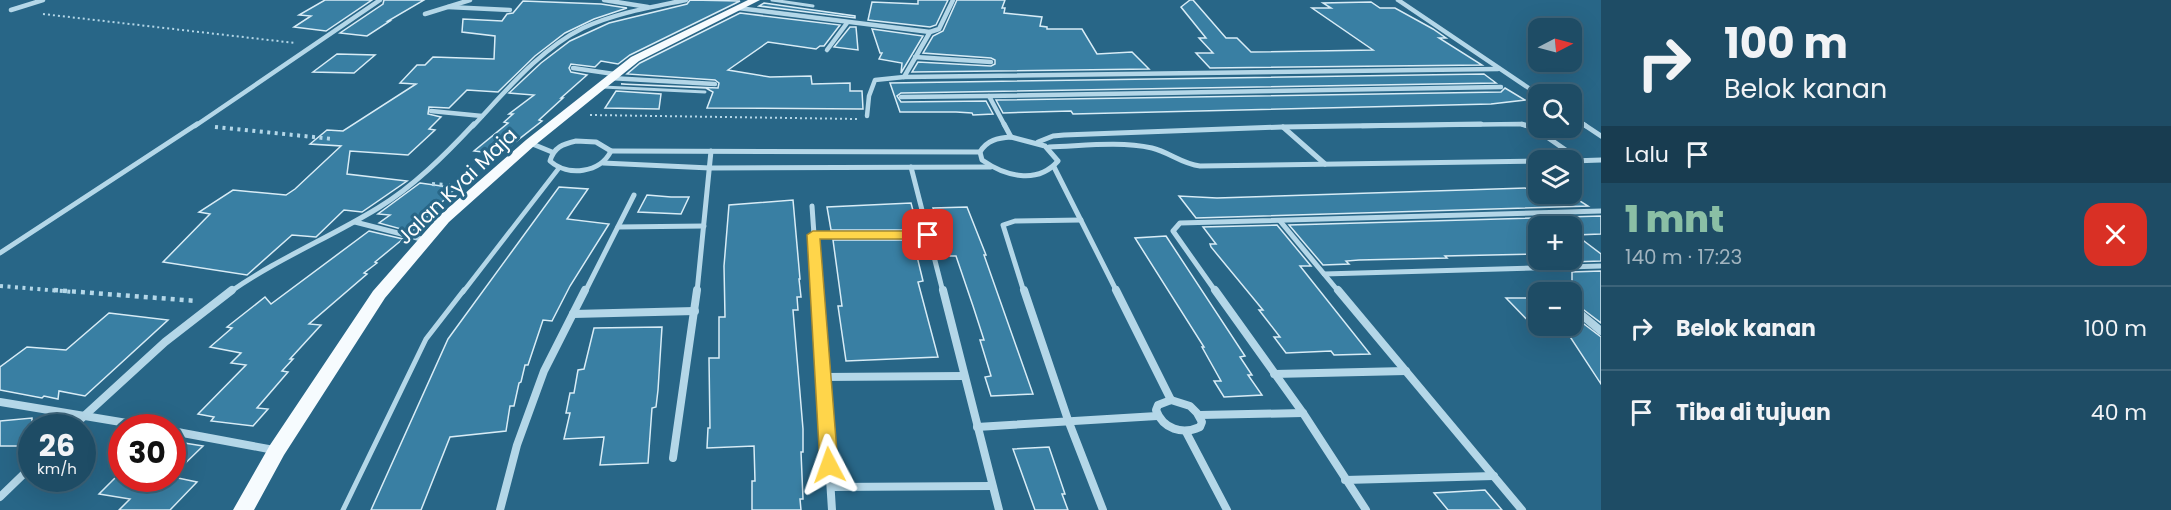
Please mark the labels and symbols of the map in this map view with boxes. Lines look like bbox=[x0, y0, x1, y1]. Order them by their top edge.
north arrow bbox=[1528, 18, 1582, 72]
street label: Jalan Kyai Maja bbox=[391, 121, 523, 251]
pin bbox=[902, 209, 953, 260]
speed limit sign: 30 bbox=[108, 414, 186, 492]
position arrow bbox=[797, 433, 861, 497]

